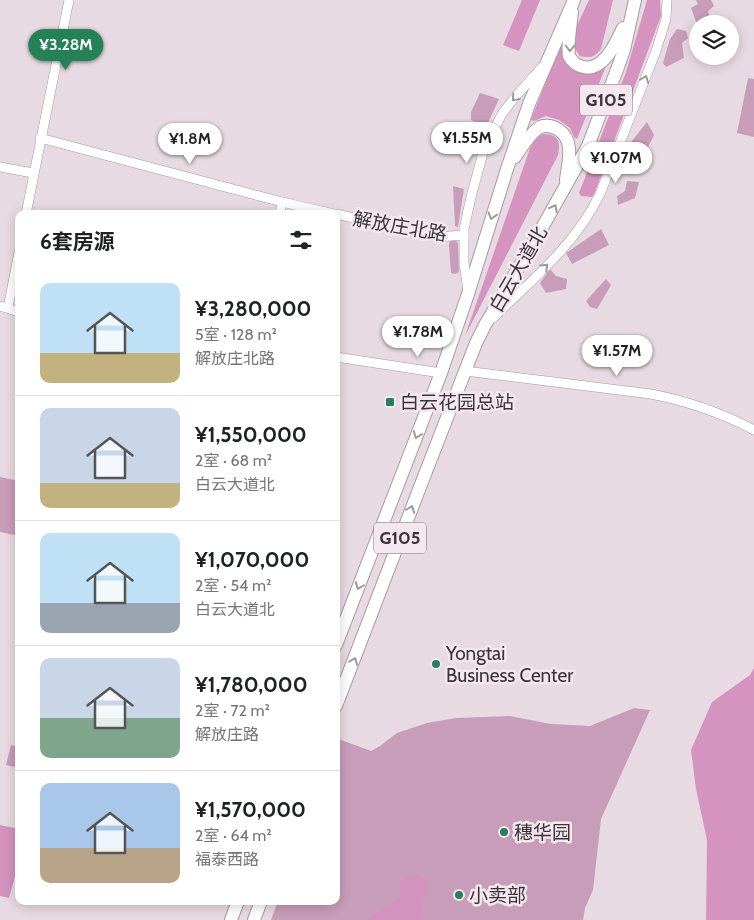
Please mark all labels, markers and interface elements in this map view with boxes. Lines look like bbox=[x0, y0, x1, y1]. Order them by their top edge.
map controls bbox=[689, 15, 739, 65]
button: layers bbox=[689, 15, 739, 65]
pin: ¥3.28M bbox=[25, 28, 107, 71]
text: ¥3.28M bbox=[39, 35, 93, 54]
one-way arrow bbox=[565, 45, 575, 53]
one-way arrow bbox=[639, 76, 649, 84]
road number: G105 bbox=[580, 84, 632, 116]
one-way arrow bbox=[512, 92, 520, 101]
pin: ¥1.55M bbox=[426, 121, 508, 164]
pin: ¥1.8M bbox=[155, 122, 225, 165]
text: ¥1.55M bbox=[442, 128, 492, 147]
text: ¥1.8M bbox=[169, 129, 211, 148]
pin: ¥1.07M bbox=[575, 142, 657, 184]
text: ¥1.07M bbox=[590, 148, 642, 167]
one-way arrow bbox=[548, 204, 558, 213]
street label: 解放庄北路 bbox=[351, 207, 449, 246]
one-way arrow bbox=[488, 211, 498, 219]
street label: 白云大道北 bbox=[485, 222, 552, 316]
icon: filters bbox=[287, 226, 315, 254]
text: 6套房源 bbox=[40, 229, 115, 254]
one-way arrow bbox=[539, 264, 548, 273]
text: ¥3,280,000 bbox=[195, 296, 311, 321]
icon: home bbox=[80, 303, 140, 363]
pin: ¥1.78M bbox=[377, 316, 459, 358]
text: ¥1.78M bbox=[393, 322, 443, 341]
text: 5室 · 128 m² bbox=[195, 325, 277, 344]
pin: ¥1.57M bbox=[576, 334, 658, 377]
text: ¥1.57M bbox=[593, 341, 641, 360]
text: 解放庄北路 bbox=[195, 349, 275, 368]
place label: 白云花园总站 bbox=[400, 391, 514, 414]
marker: 白云花园总站 bbox=[384, 396, 396, 408]
text: ¥1,550,000 bbox=[195, 422, 307, 447]
icon: home bbox=[80, 428, 140, 488]
one-way arrow bbox=[413, 430, 423, 439]
text: 2室 · 68 m² bbox=[195, 451, 272, 470]
text: 白云大道北 bbox=[195, 475, 275, 494]
one-way arrow bbox=[405, 505, 416, 514]
road number: G105 bbox=[374, 522, 426, 554]
text: ¥1,070,000 bbox=[195, 547, 309, 572]
icon: home bbox=[80, 553, 140, 613]
text: 2室 · 54 m² bbox=[195, 576, 271, 595]
one-way arrow bbox=[355, 582, 365, 590]
text: 白云大道北 bbox=[195, 600, 275, 619]
place label: Yongtai Business Center bbox=[445, 642, 573, 687]
one-way arrow bbox=[348, 657, 358, 666]
marker: Yongtai Business Center bbox=[430, 658, 442, 670]
text: ¥1,780,000 bbox=[195, 672, 307, 697]
icon: home bbox=[80, 678, 140, 738]
text: 2室 · 72 m² bbox=[195, 701, 270, 720]
text: 解放庄路 bbox=[195, 725, 259, 744]
text: ¥1,570,000 bbox=[195, 797, 306, 822]
icon: home bbox=[80, 803, 140, 863]
place label: 穗华园 bbox=[514, 821, 571, 844]
text: 2室 · 64 m² bbox=[195, 826, 272, 845]
marker: 穗华园 bbox=[498, 826, 510, 838]
text: 福泰西路 bbox=[195, 850, 259, 869]
place label: 小卖部 bbox=[469, 884, 526, 907]
marker: 小卖部 bbox=[453, 889, 465, 901]

